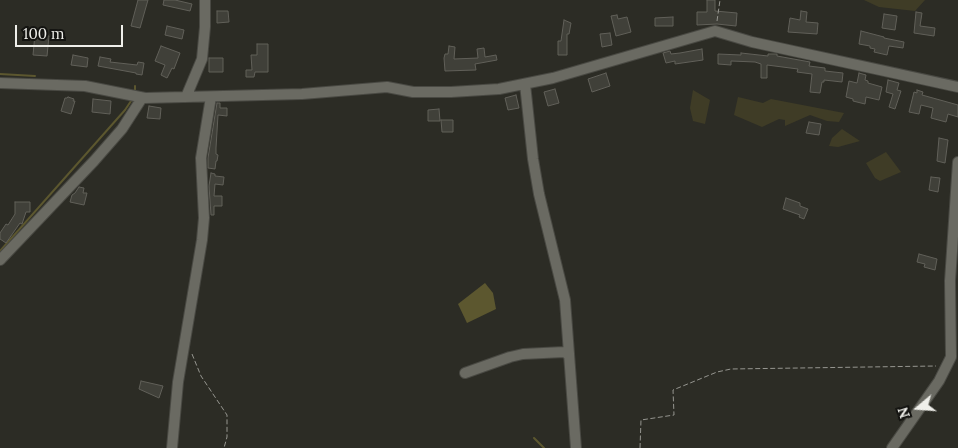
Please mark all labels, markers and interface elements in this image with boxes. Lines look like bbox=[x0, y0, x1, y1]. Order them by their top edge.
scale bar bbox=[18, 15, 125, 47]
text: 100 m bbox=[23, 24, 64, 43]
north arrow bbox=[893, 383, 943, 433]
text: N bbox=[894, 405, 914, 421]

